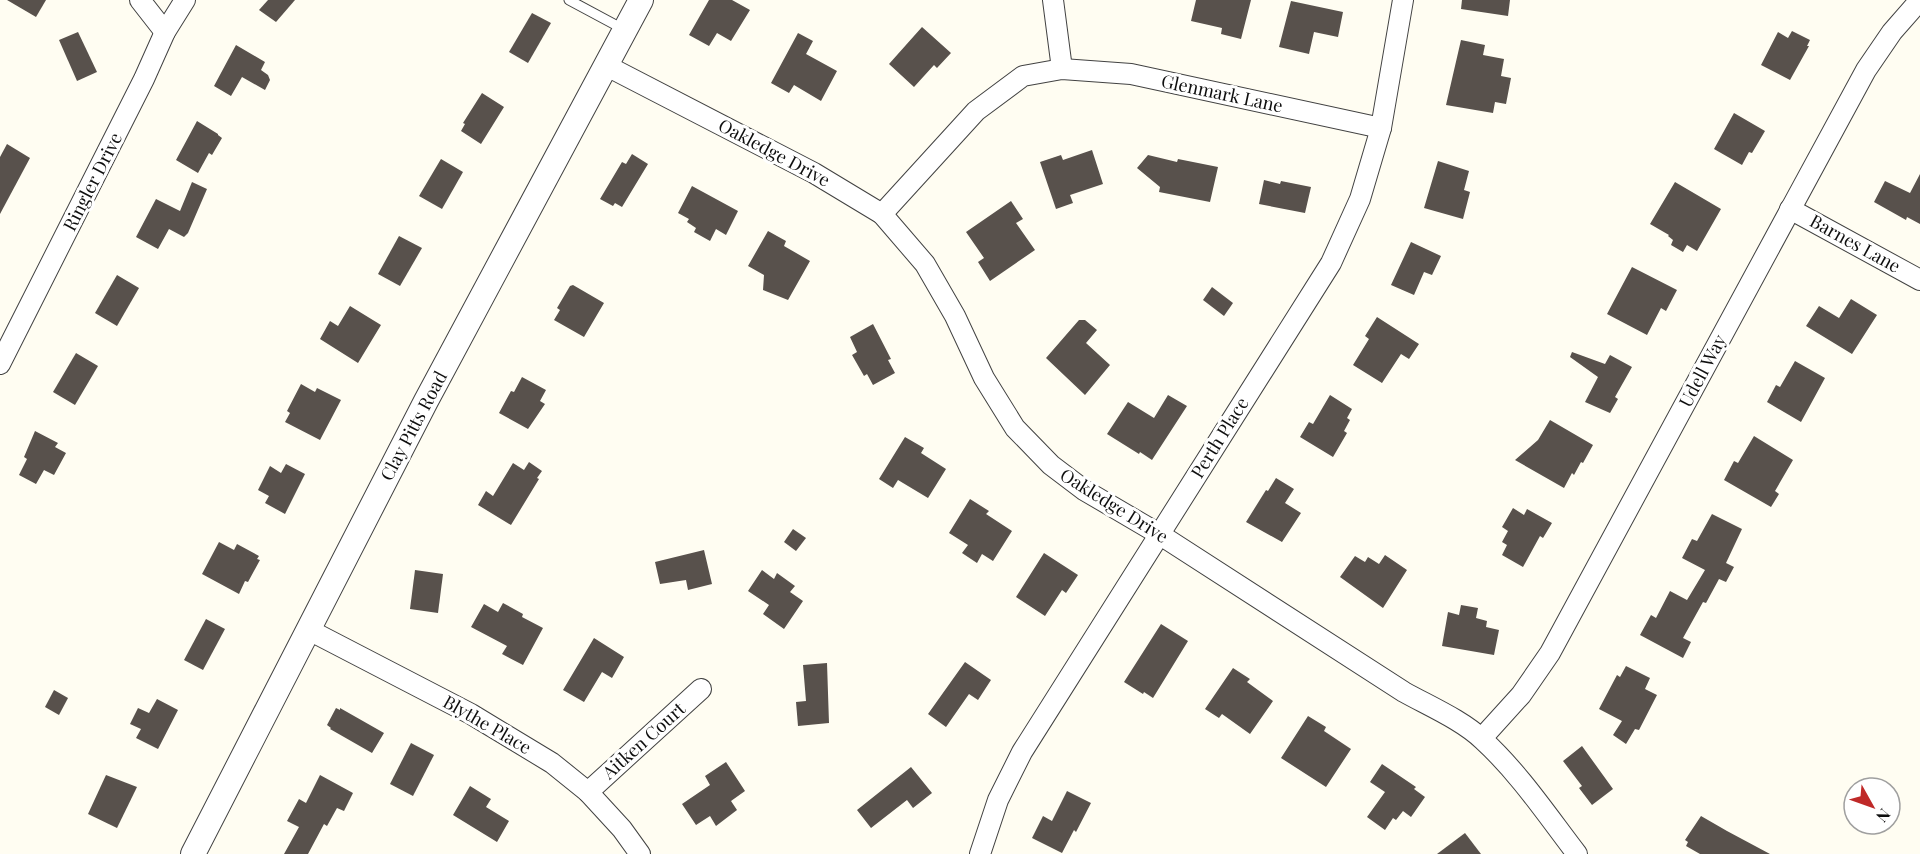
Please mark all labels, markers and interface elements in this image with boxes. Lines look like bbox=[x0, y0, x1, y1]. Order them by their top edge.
street label: Glenmark Lane bbox=[1159, 68, 1285, 118]
street label: Oakledge Drive bbox=[714, 113, 834, 192]
street label: Ringler Drive bbox=[57, 128, 127, 235]
street label: Barnes Lane bbox=[1806, 208, 1905, 278]
street label: Udell Way bbox=[1673, 330, 1731, 411]
street label: Clay Pitts Road bbox=[374, 366, 452, 484]
street label: Perth Place bbox=[1185, 392, 1254, 483]
street label: Oakledge Drive bbox=[1056, 462, 1173, 548]
street label: Blythe Place bbox=[439, 689, 536, 759]
street label: Aitken Court bbox=[596, 696, 690, 785]
north arrow bbox=[1842, 776, 1902, 836]
text: N bbox=[1872, 805, 1896, 827]

